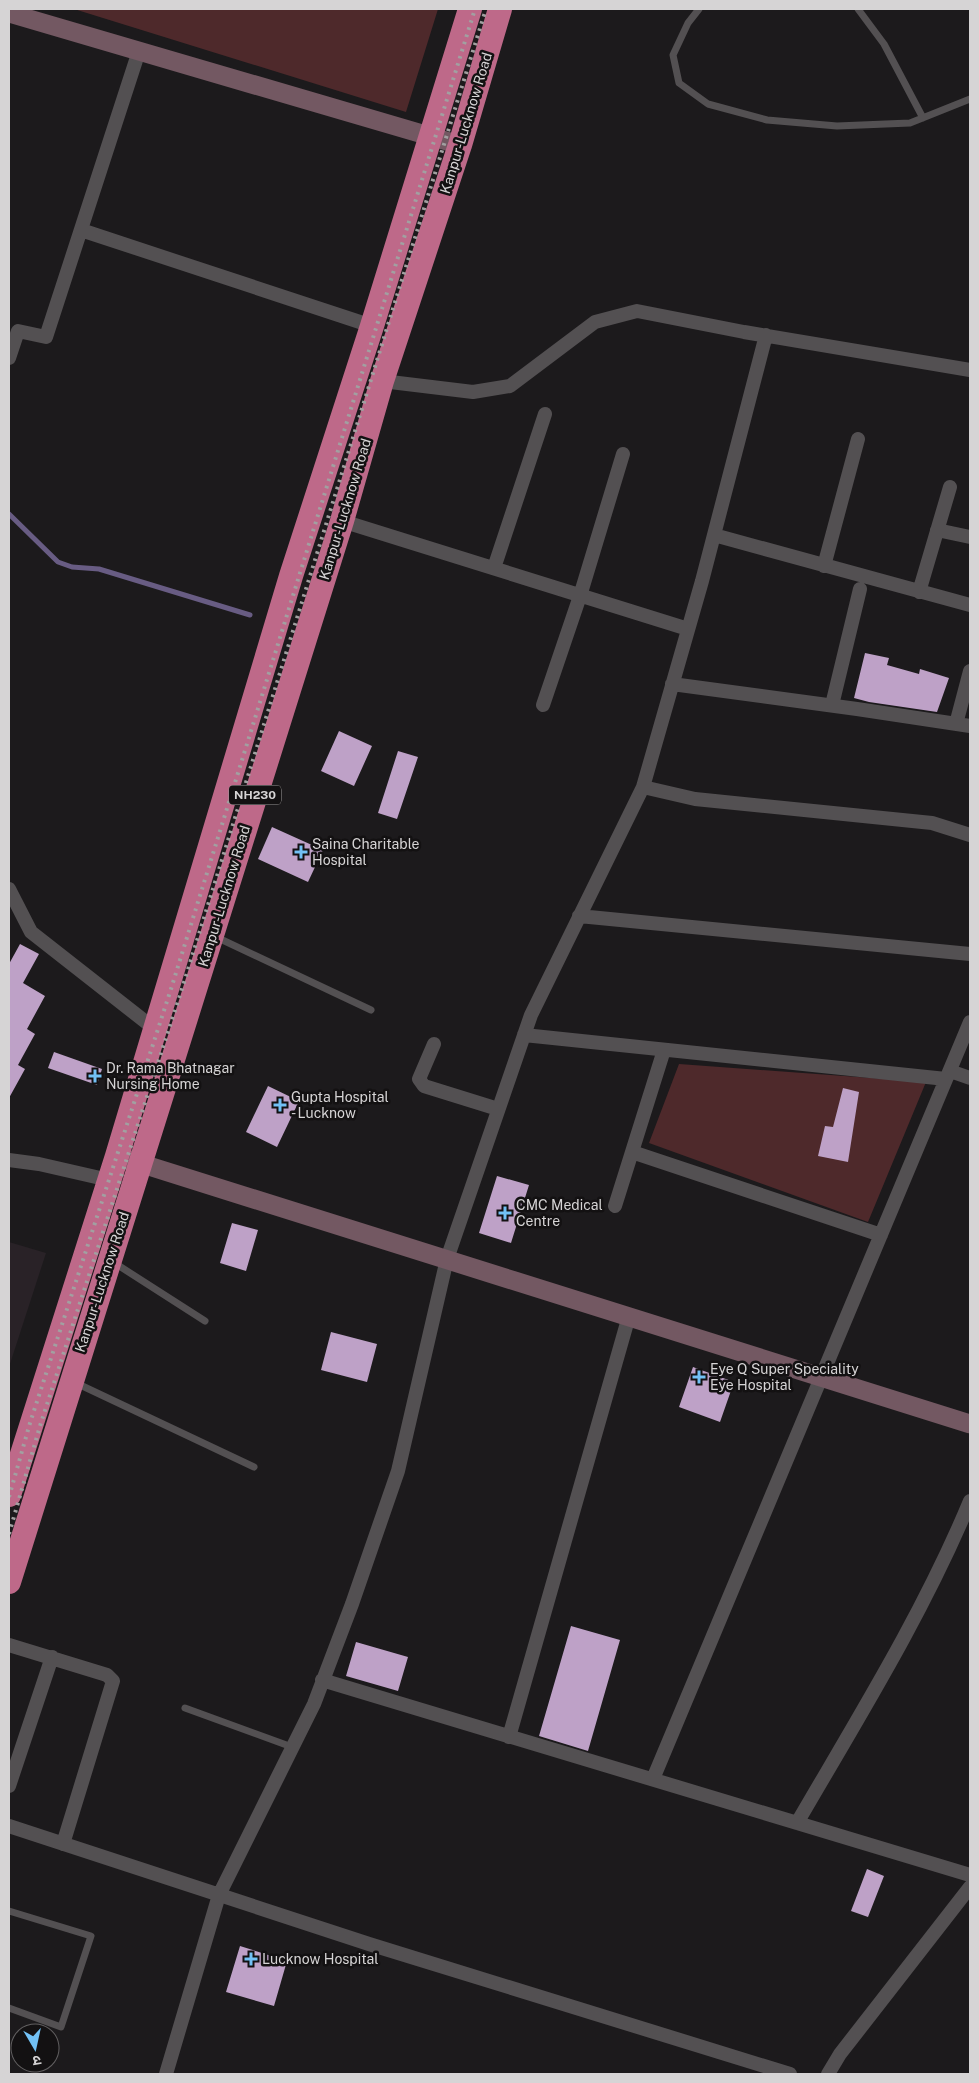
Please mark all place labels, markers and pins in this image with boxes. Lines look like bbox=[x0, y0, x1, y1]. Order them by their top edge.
place label: Saina Charitable Hospital bbox=[312, 836, 420, 868]
marker: Saina Charitable Hospital bbox=[294, 845, 308, 859]
place label: Dr. Rama Bhatnagar Nursing Home bbox=[106, 1060, 235, 1092]
marker: Dr. Rama Bhatnagar Nursing Home bbox=[88, 1069, 102, 1083]
place label: Gupta Hospital - Lucknow bbox=[291, 1089, 389, 1121]
marker: Gupta Hospital - Lucknow bbox=[273, 1098, 287, 1112]
place label: CMC Medical Centre bbox=[516, 1197, 603, 1229]
marker: CMC Medical Centre bbox=[498, 1206, 512, 1220]
place label: Eye Q Super Speciality Eye Hospital bbox=[710, 1361, 859, 1393]
marker: Eye Q Super Speciality Eye Hospital bbox=[692, 1370, 706, 1384]
place label: Lucknow Hospital bbox=[262, 1951, 379, 1967]
marker: Lucknow Hospital bbox=[244, 1952, 258, 1966]

